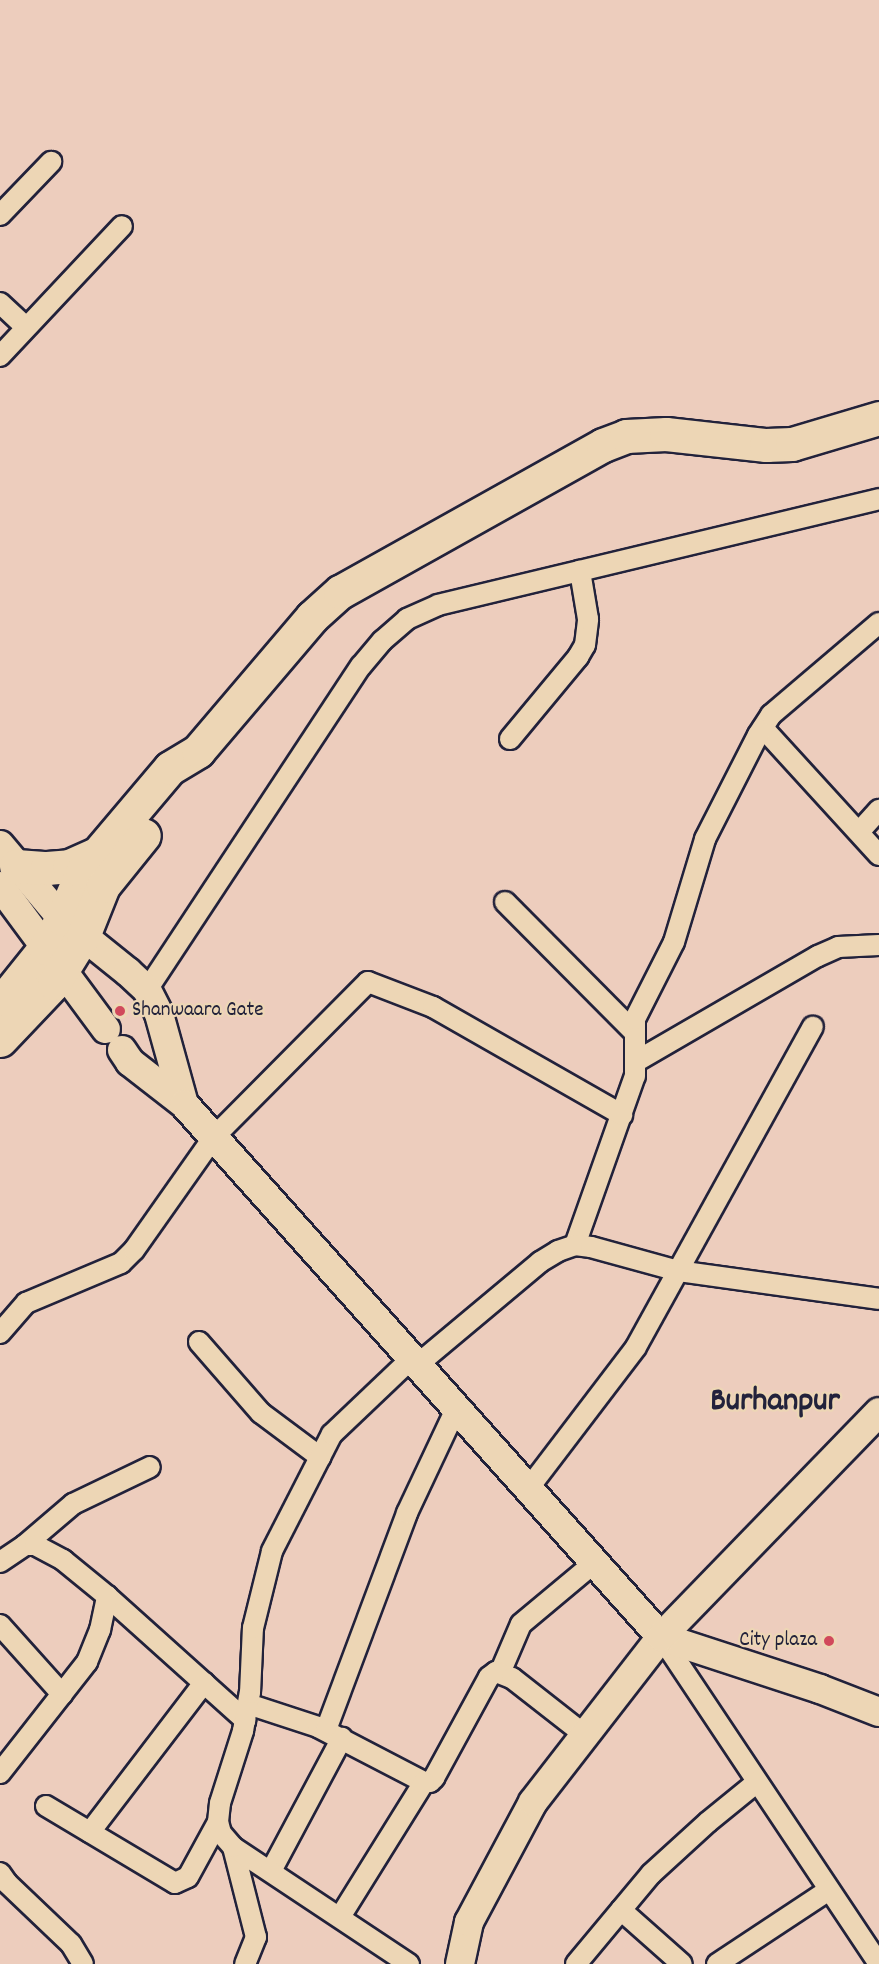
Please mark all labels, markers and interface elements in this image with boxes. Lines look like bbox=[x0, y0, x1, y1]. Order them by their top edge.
place label: Shanwaara Gate bbox=[132, 998, 264, 1024]
marker: Shanwaara Gate bbox=[113, 1004, 127, 1018]
district label: Burhanpur bbox=[710, 1383, 840, 1423]
place label: City plaza bbox=[739, 1628, 817, 1654]
marker: City plaza bbox=[822, 1634, 836, 1648]

